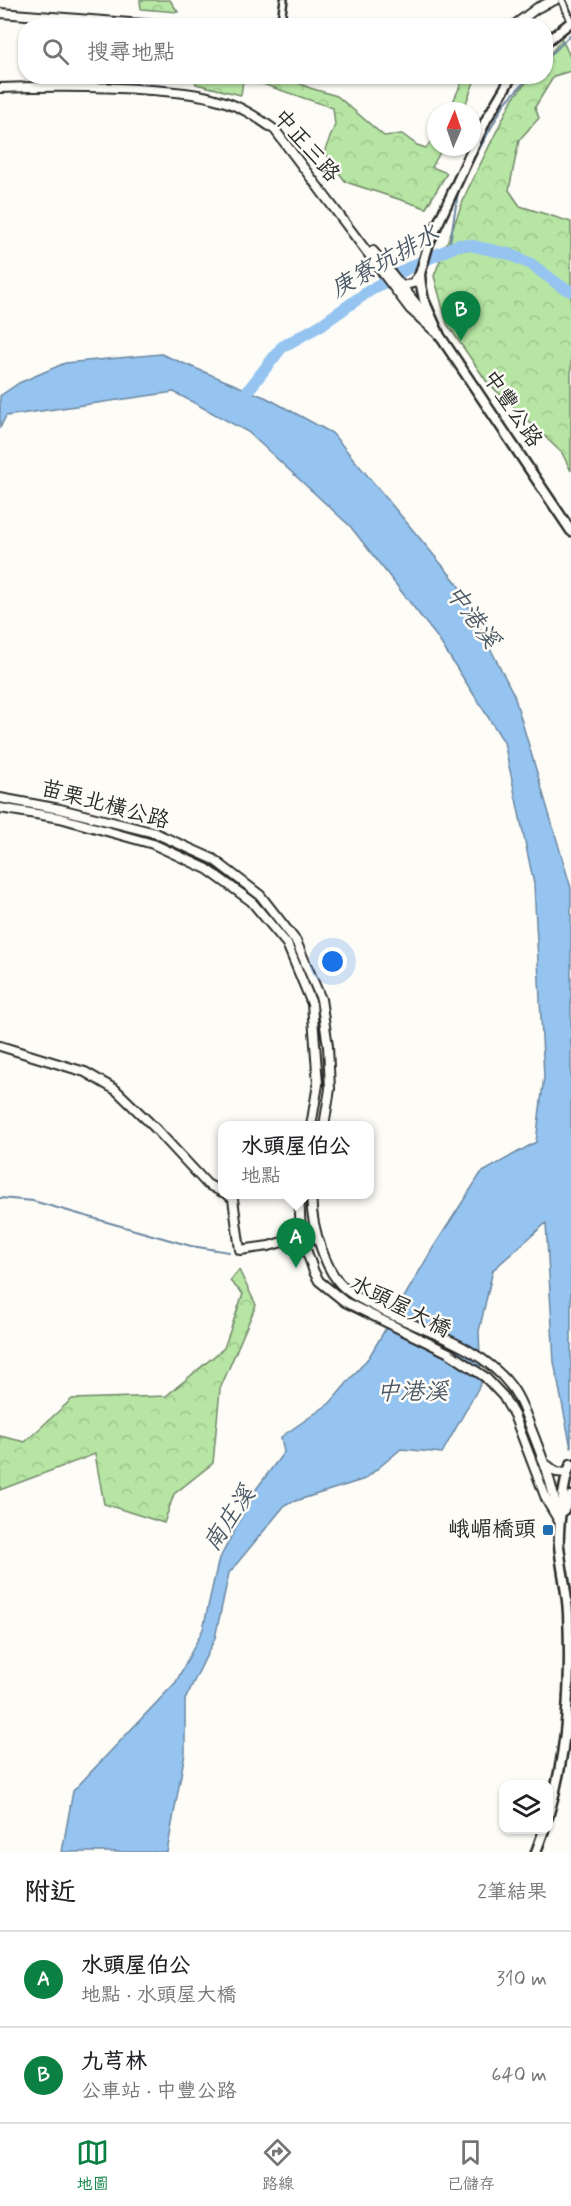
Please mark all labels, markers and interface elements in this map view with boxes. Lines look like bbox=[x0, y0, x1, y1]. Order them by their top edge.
search box bbox=[18, 18, 553, 84]
icon: search bbox=[39, 35, 72, 68]
text: 搜尋地點 bbox=[87, 39, 175, 67]
north arrow bbox=[427, 102, 481, 156]
street label: 中正三路 bbox=[267, 104, 345, 188]
water label: 庚寮坑排水 bbox=[325, 218, 446, 305]
pin: B bbox=[442, 292, 480, 341]
street label: 中豐公路 bbox=[476, 365, 548, 453]
water label: 中港溪 bbox=[438, 579, 507, 657]
street label: 苗栗北橫公路 bbox=[38, 774, 172, 836]
your location bbox=[318, 947, 347, 976]
popup bbox=[218, 1121, 374, 1199]
text: 水頭屋伯公 bbox=[241, 1133, 351, 1161]
text: 地點 bbox=[241, 1163, 281, 1190]
pin: A bbox=[276, 1218, 316, 1268]
street label: 水頭屋大橋 bbox=[345, 1270, 455, 1344]
water label: 中港溪 bbox=[376, 1377, 450, 1408]
water label: 南庄溪 bbox=[197, 1479, 264, 1558]
place label: 峨嵋橋頭 bbox=[448, 1516, 536, 1544]
marker: 峨嵋橋頭 bbox=[541, 1523, 555, 1537]
map controls bbox=[499, 1780, 553, 1834]
button: layers bbox=[499, 1780, 553, 1834]
text: 附近 bbox=[24, 1876, 76, 1910]
text: 2筆結果 bbox=[477, 1879, 547, 1906]
text: 水頭屋伯公 bbox=[81, 1952, 191, 1980]
text: A bbox=[37, 1966, 50, 1993]
text: 310 m bbox=[496, 1966, 547, 1993]
text: 地點 · 水頭屋大橋 bbox=[81, 1982, 236, 2009]
text: 九芎林 bbox=[81, 2048, 147, 2076]
text: B bbox=[37, 2062, 50, 2089]
text: 640 m bbox=[491, 2062, 547, 2089]
text: 公車站 · 中豐公路 bbox=[81, 2078, 236, 2105]
tab: 地圖 bbox=[76, 2136, 109, 2195]
tab: 路線 bbox=[261, 2136, 294, 2195]
tab: 已儲存 bbox=[447, 2136, 495, 2195]

